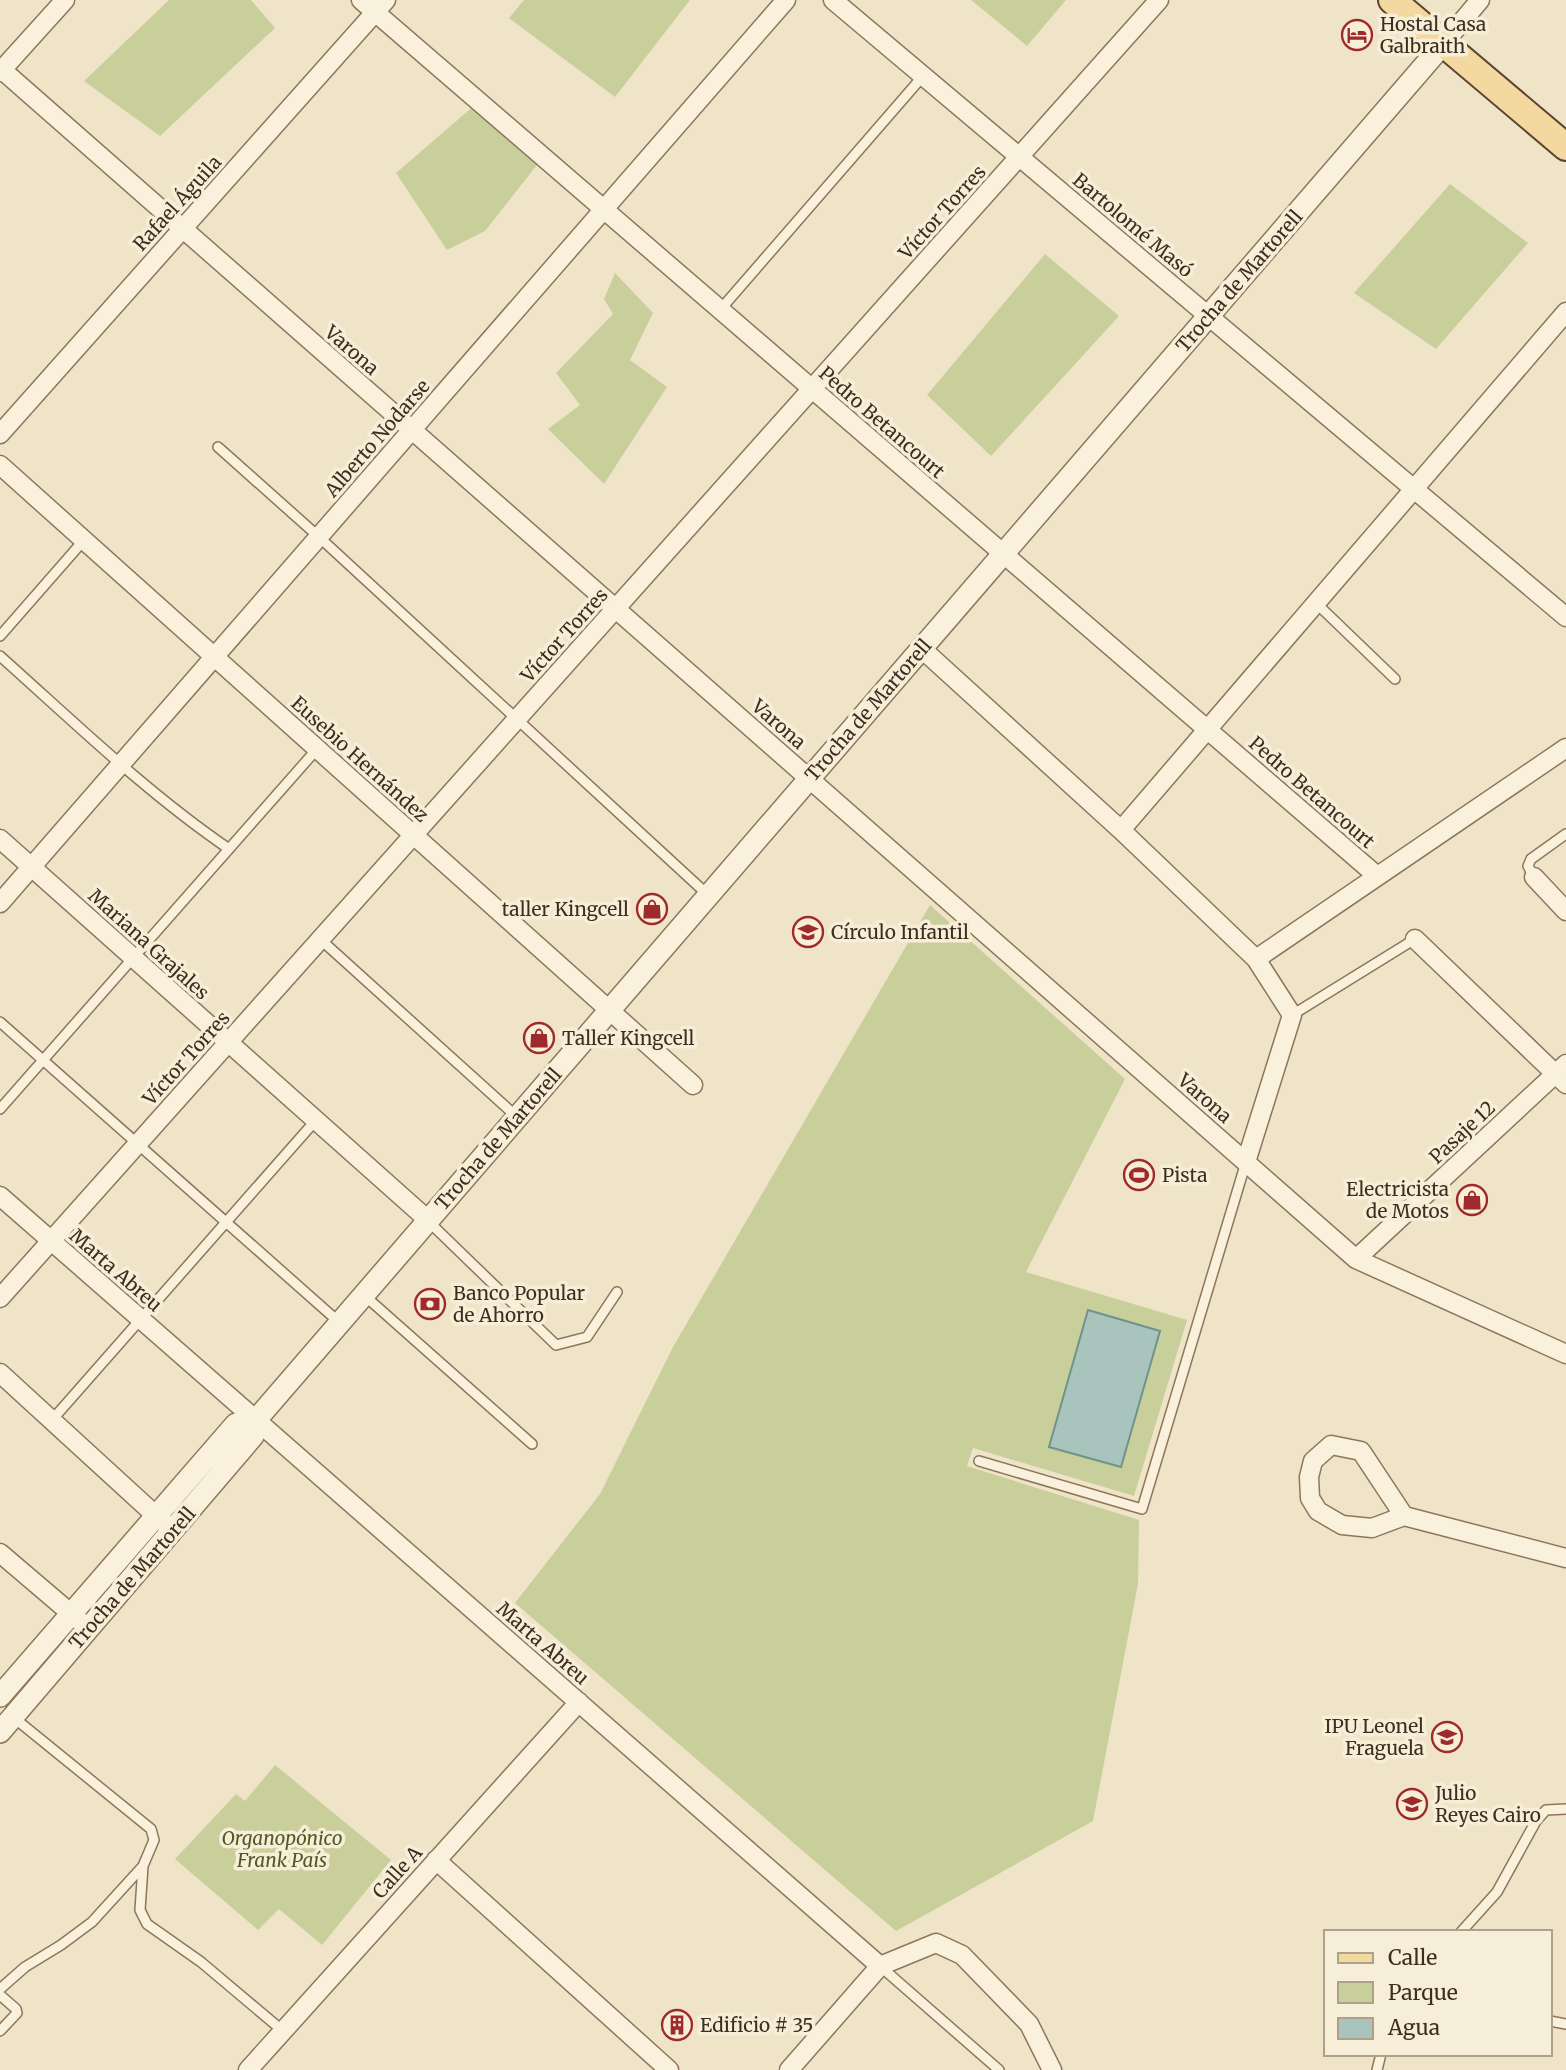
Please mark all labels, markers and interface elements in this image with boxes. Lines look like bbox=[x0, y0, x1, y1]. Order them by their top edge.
place label: Hostal Casa Galbraith bbox=[1380, 12, 1486, 58]
hotel icon: Hostal Casa Galbraith bbox=[1340, 18, 1374, 52]
street label: Rafael Águila bbox=[128, 150, 226, 256]
street label: Víctor Torres bbox=[893, 160, 991, 265]
street label: Bartolomé Masó bbox=[1068, 168, 1198, 282]
street label: Trocha de Martorell bbox=[1171, 205, 1307, 357]
street label: Varona bbox=[319, 319, 384, 380]
street label: Pedro Betancourt bbox=[814, 361, 950, 484]
street label: Alberto Nodarse bbox=[319, 374, 435, 502]
street label: Víctor Torres bbox=[515, 583, 613, 688]
street label: Trocha de Martorell bbox=[800, 634, 936, 786]
street label: Eusebio Hernández bbox=[286, 691, 434, 827]
street label: Varona bbox=[746, 693, 811, 754]
street label: Pedro Betancourt bbox=[1244, 731, 1380, 854]
street label: Mariana Grajales bbox=[84, 883, 214, 1005]
shop icon: taller Kingcell bbox=[635, 892, 669, 926]
place label: taller Kingcell bbox=[502, 897, 629, 921]
school or university icon: Círculo Infantil bbox=[791, 915, 825, 949]
place label: Círculo Infantil bbox=[831, 920, 969, 944]
street label: Víctor Torres bbox=[137, 1006, 235, 1111]
shop icon: Taller Kingcell bbox=[522, 1021, 556, 1055]
place label: Taller Kingcell bbox=[562, 1026, 695, 1050]
street label: Trocha de Martorell bbox=[430, 1063, 566, 1215]
street label: Varona bbox=[1172, 1067, 1237, 1128]
street label: Pasaje 12 bbox=[1424, 1095, 1500, 1169]
sports icon: Pista bbox=[1122, 1158, 1156, 1192]
place label: Pista bbox=[1162, 1163, 1207, 1187]
place label: Electricista de Motos bbox=[1346, 1177, 1449, 1223]
shop icon: Electricista de Motos bbox=[1455, 1183, 1489, 1217]
street label: Marta Abreu bbox=[65, 1223, 167, 1317]
place label: Banco Popular de Ahorro bbox=[453, 1281, 586, 1327]
bank icon: Banco Popular de Ahorro bbox=[413, 1287, 447, 1321]
street label: Trocha de Martorell bbox=[64, 1502, 200, 1654]
street label: Marta Abreu bbox=[492, 1596, 594, 1690]
place label: IPU Leonel Fraguela bbox=[1325, 1714, 1424, 1760]
school or university icon: IPU Leonel Fraguela bbox=[1430, 1720, 1464, 1754]
place label: Julio Reyes Cairo bbox=[1434, 1781, 1541, 1827]
school or university icon: Julio Reyes Cairo bbox=[1395, 1787, 1429, 1821]
park label: Organopónico Frank País bbox=[221, 1826, 343, 1872]
street label: Calle A bbox=[367, 1840, 427, 1903]
legend bbox=[1324, 1930, 1552, 2056]
text: Calle bbox=[1388, 1944, 1437, 1971]
text: Parque bbox=[1388, 1979, 1458, 2006]
building icon: Edificio # 35 bbox=[660, 2008, 694, 2042]
place label: Edificio # 35 bbox=[700, 2013, 813, 2037]
text: Agua bbox=[1387, 2014, 1440, 2041]

